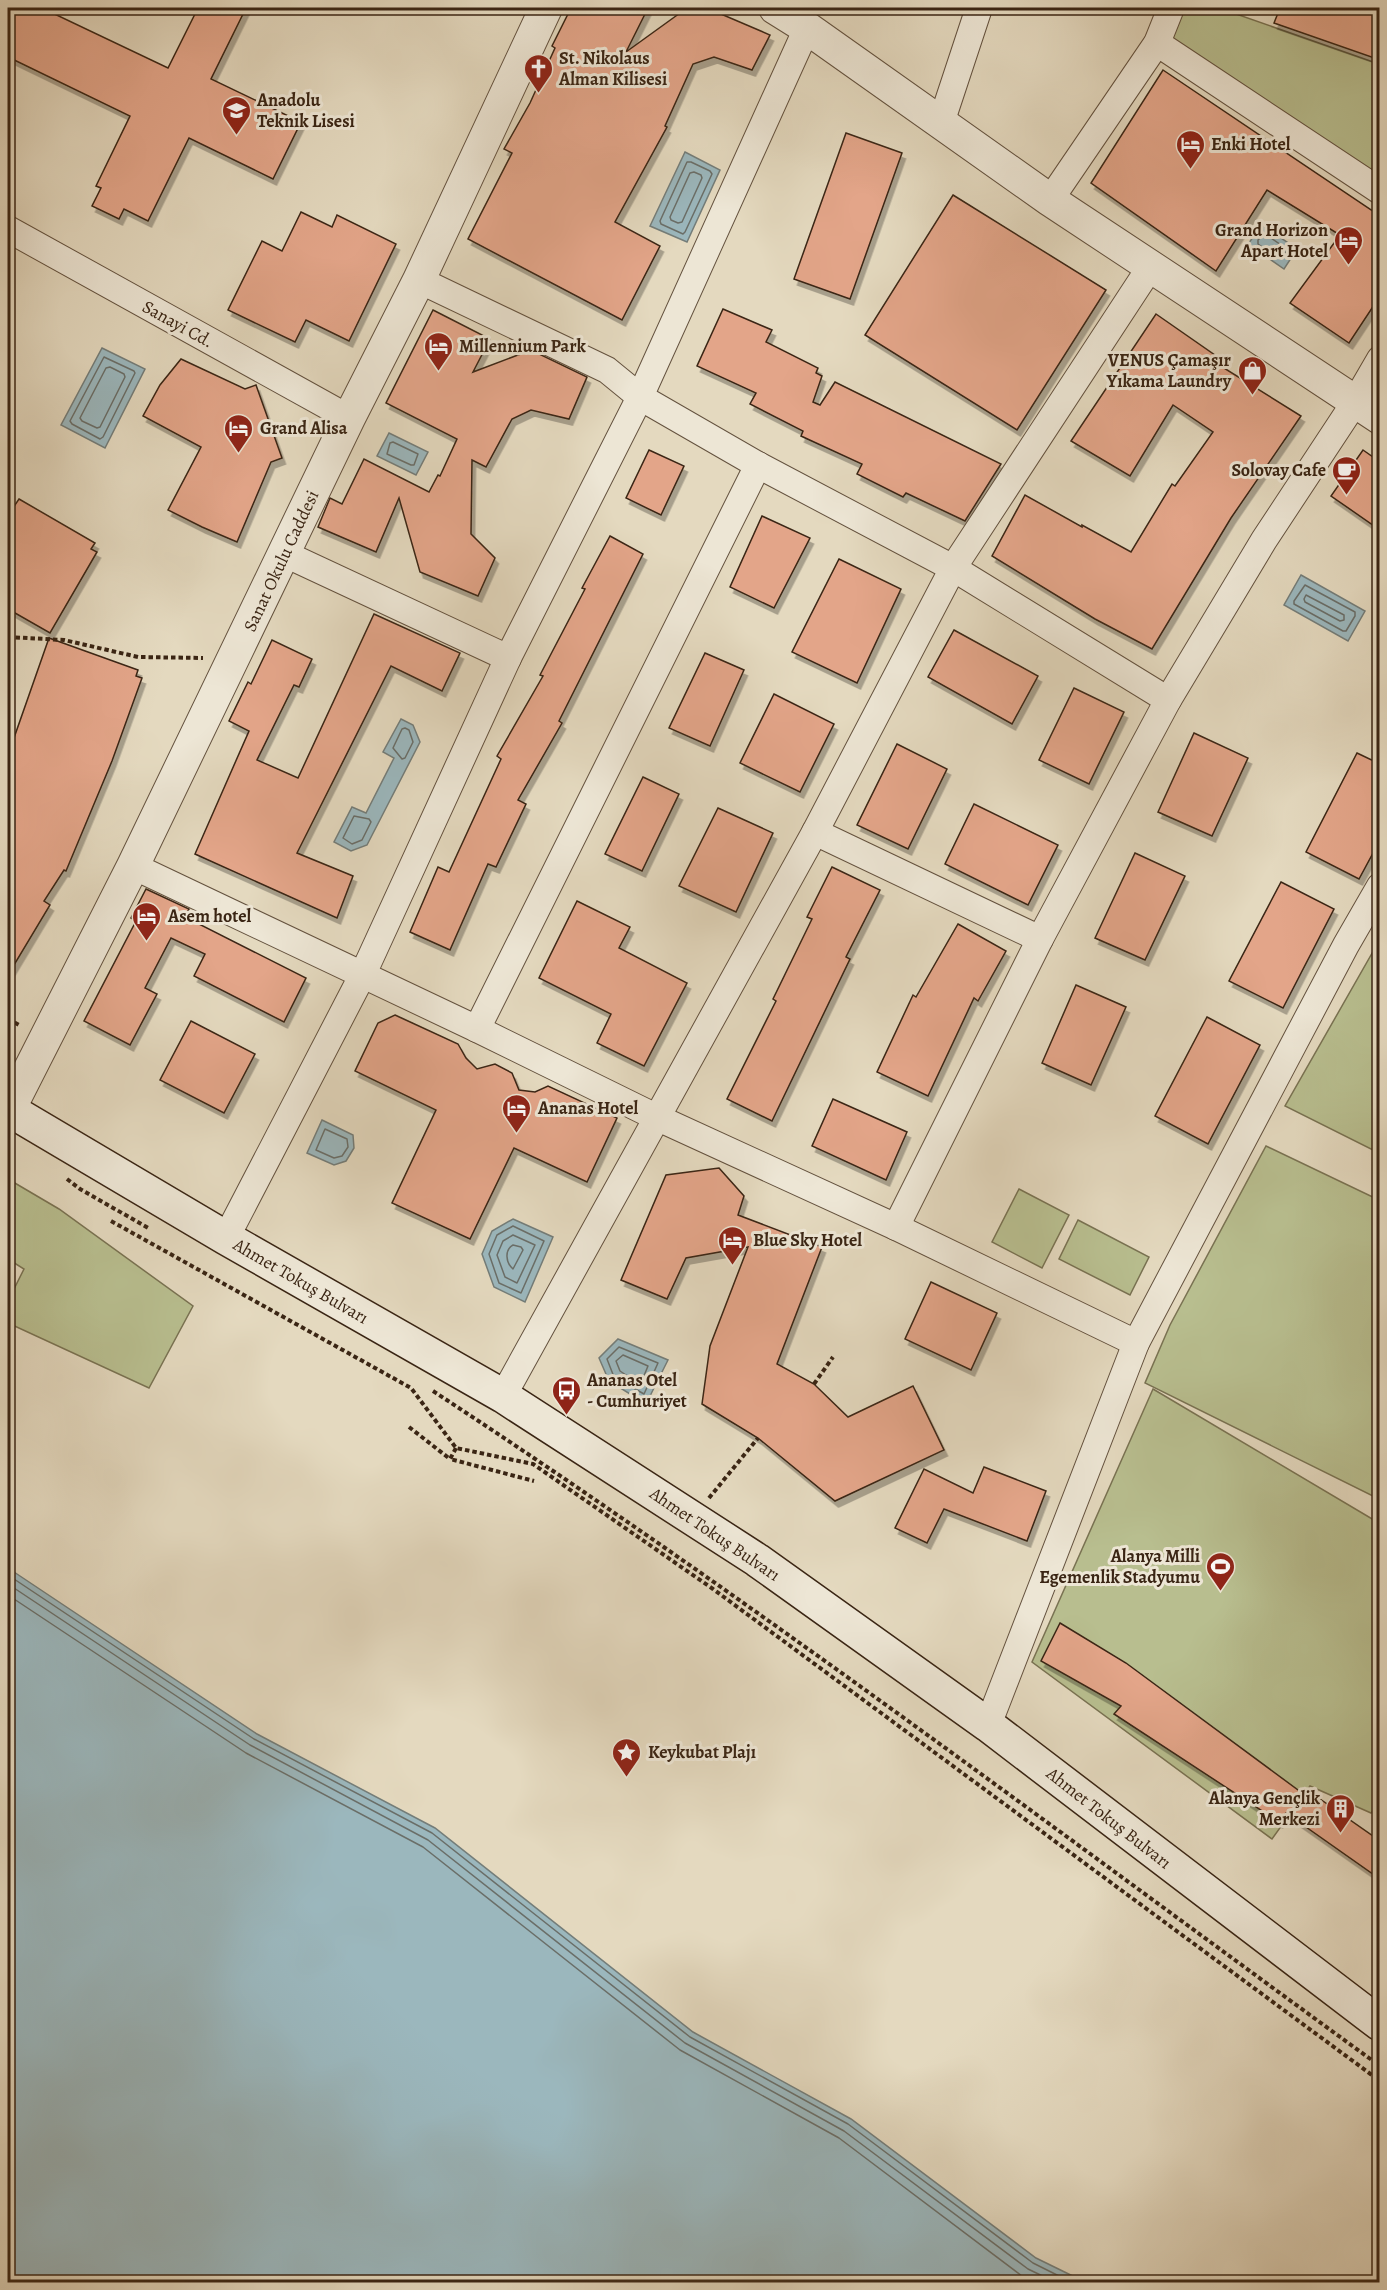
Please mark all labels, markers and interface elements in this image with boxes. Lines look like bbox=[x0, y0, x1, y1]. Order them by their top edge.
place label: St. Nikolaus Alman Kilisesi bbox=[558, 46, 667, 91]
church icon: St. Nikolaus Alman Kilisesi bbox=[522, 52, 554, 94]
place label: Anadolu Teknik Lisesi bbox=[256, 88, 355, 133]
school or university icon: Anadolu Teknik Lisesi bbox=[220, 94, 252, 136]
hotel icon: Enki Hotel bbox=[1174, 128, 1206, 170]
place label: Enki Hotel bbox=[1211, 132, 1291, 156]
place label: Grand Horizon Apart Hotel bbox=[1215, 218, 1328, 263]
hotel icon: Grand Horizon Apart Hotel bbox=[1333, 224, 1365, 266]
street label: Sanayi Cd. bbox=[138, 295, 218, 353]
hotel icon: Millennium Park bbox=[422, 330, 454, 372]
place label: Millennium Park bbox=[459, 334, 587, 358]
place label: VENUS Çamaşır Yıkama Laundry bbox=[1106, 348, 1232, 393]
shop icon: VENUS Çamaşır Yıkama Laundry bbox=[1236, 354, 1268, 396]
hotel icon: Grand Alisa bbox=[223, 412, 255, 454]
place label: Grand Alisa bbox=[260, 416, 348, 440]
cafe icon: Solovay Cafe bbox=[1331, 454, 1363, 496]
place label: Solovay Cafe bbox=[1231, 458, 1326, 482]
street label: Sanat Okulu Caddesi bbox=[238, 486, 324, 636]
hotel icon: Asem hotel bbox=[131, 900, 163, 942]
place label: Asem hotel bbox=[167, 904, 251, 928]
hotel icon: Ananas Hotel bbox=[501, 1092, 533, 1134]
place label: Ananas Hotel bbox=[537, 1096, 639, 1120]
hotel icon: Blue Sky Hotel bbox=[716, 1224, 748, 1266]
place label: Blue Sky Hotel bbox=[753, 1228, 862, 1252]
street label: Ahmet Tokuş Bulvarı bbox=[228, 1232, 373, 1330]
place label: Ananas Otel - Cumhuriyet bbox=[586, 1368, 687, 1413]
bus stop icon: Ananas Otel - Cumhuriyet bbox=[550, 1374, 582, 1416]
street label: Ahmet Tokuş Bulvarı bbox=[644, 1481, 785, 1587]
place label: Alanya Milli Egemenlik Stadyumu bbox=[1039, 1544, 1200, 1589]
sports icon: Alanya Milli Egemenlik Stadyumu bbox=[1205, 1550, 1237, 1592]
place icon: Keykubat Plajı bbox=[611, 1736, 643, 1778]
place label: Keykubat Plajı bbox=[648, 1740, 756, 1764]
street label: Ahmet Tokuş Bulvarı bbox=[1041, 1761, 1176, 1874]
place label: Alanya Gençlik Merkezi bbox=[1208, 1786, 1321, 1831]
building icon: Alanya Gençlik Merkezi bbox=[1325, 1792, 1357, 1834]

